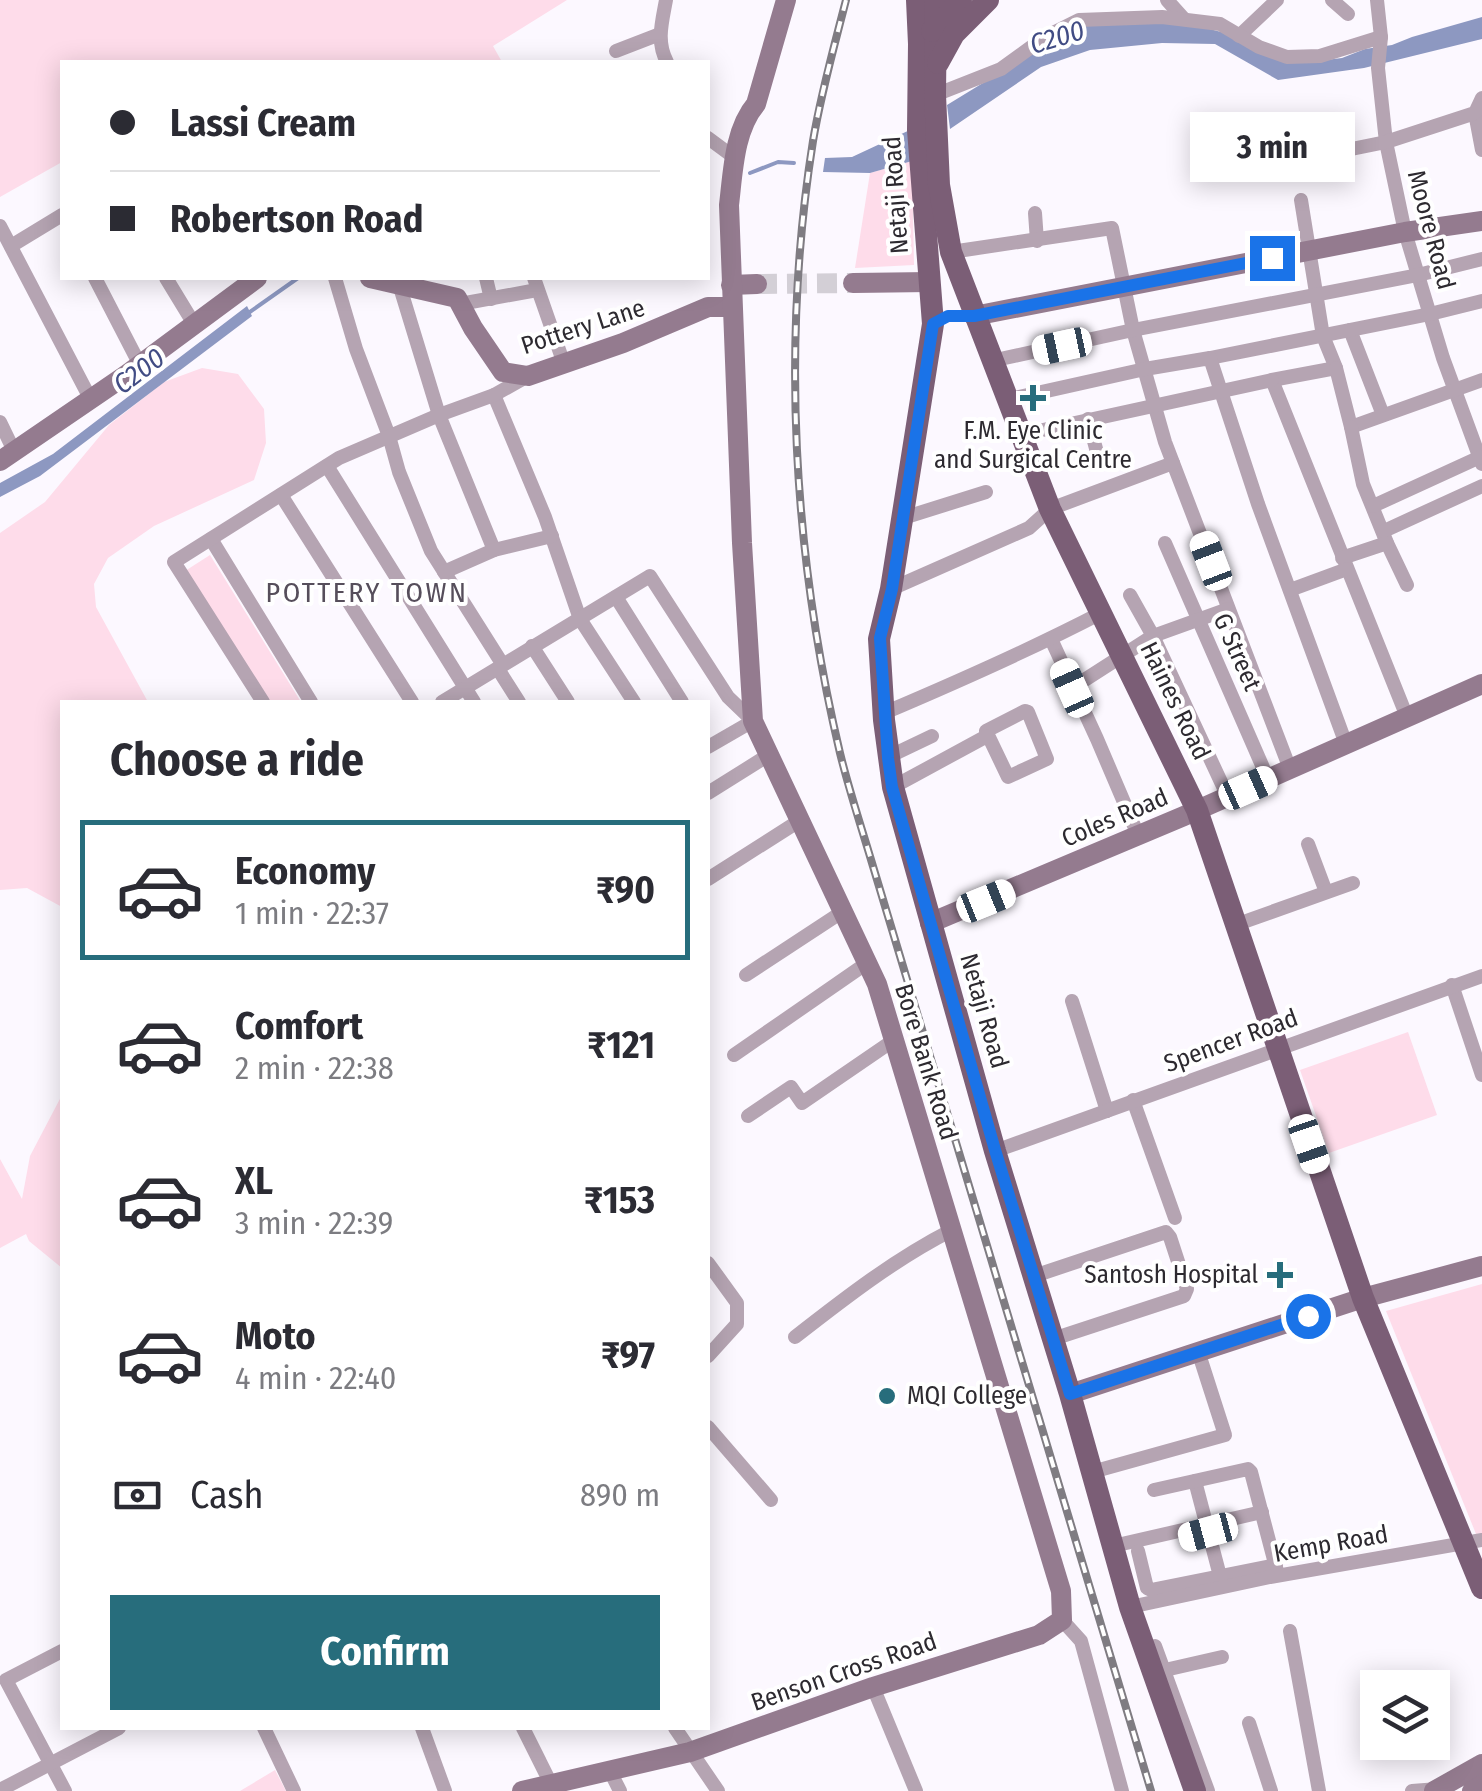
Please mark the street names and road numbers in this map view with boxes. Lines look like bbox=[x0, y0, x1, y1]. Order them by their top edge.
street label: Netaji Road bbox=[877, 135, 915, 255]
street label: Moore Road bbox=[1401, 167, 1461, 293]
street label: Pottery Lane bbox=[517, 293, 649, 361]
street label: G Street bbox=[1207, 609, 1268, 696]
street label: Haines Road bbox=[1134, 637, 1216, 765]
street label: Coles Road bbox=[1057, 782, 1173, 854]
street label: Netaji Road bbox=[953, 950, 1015, 1072]
street label: Bore Bank Road bbox=[888, 980, 964, 1144]
street label: Spencer Road bbox=[1160, 1003, 1302, 1079]
street label: Kemp Road bbox=[1272, 1519, 1390, 1569]
street label: Benson Cross Road bbox=[747, 1626, 941, 1718]

